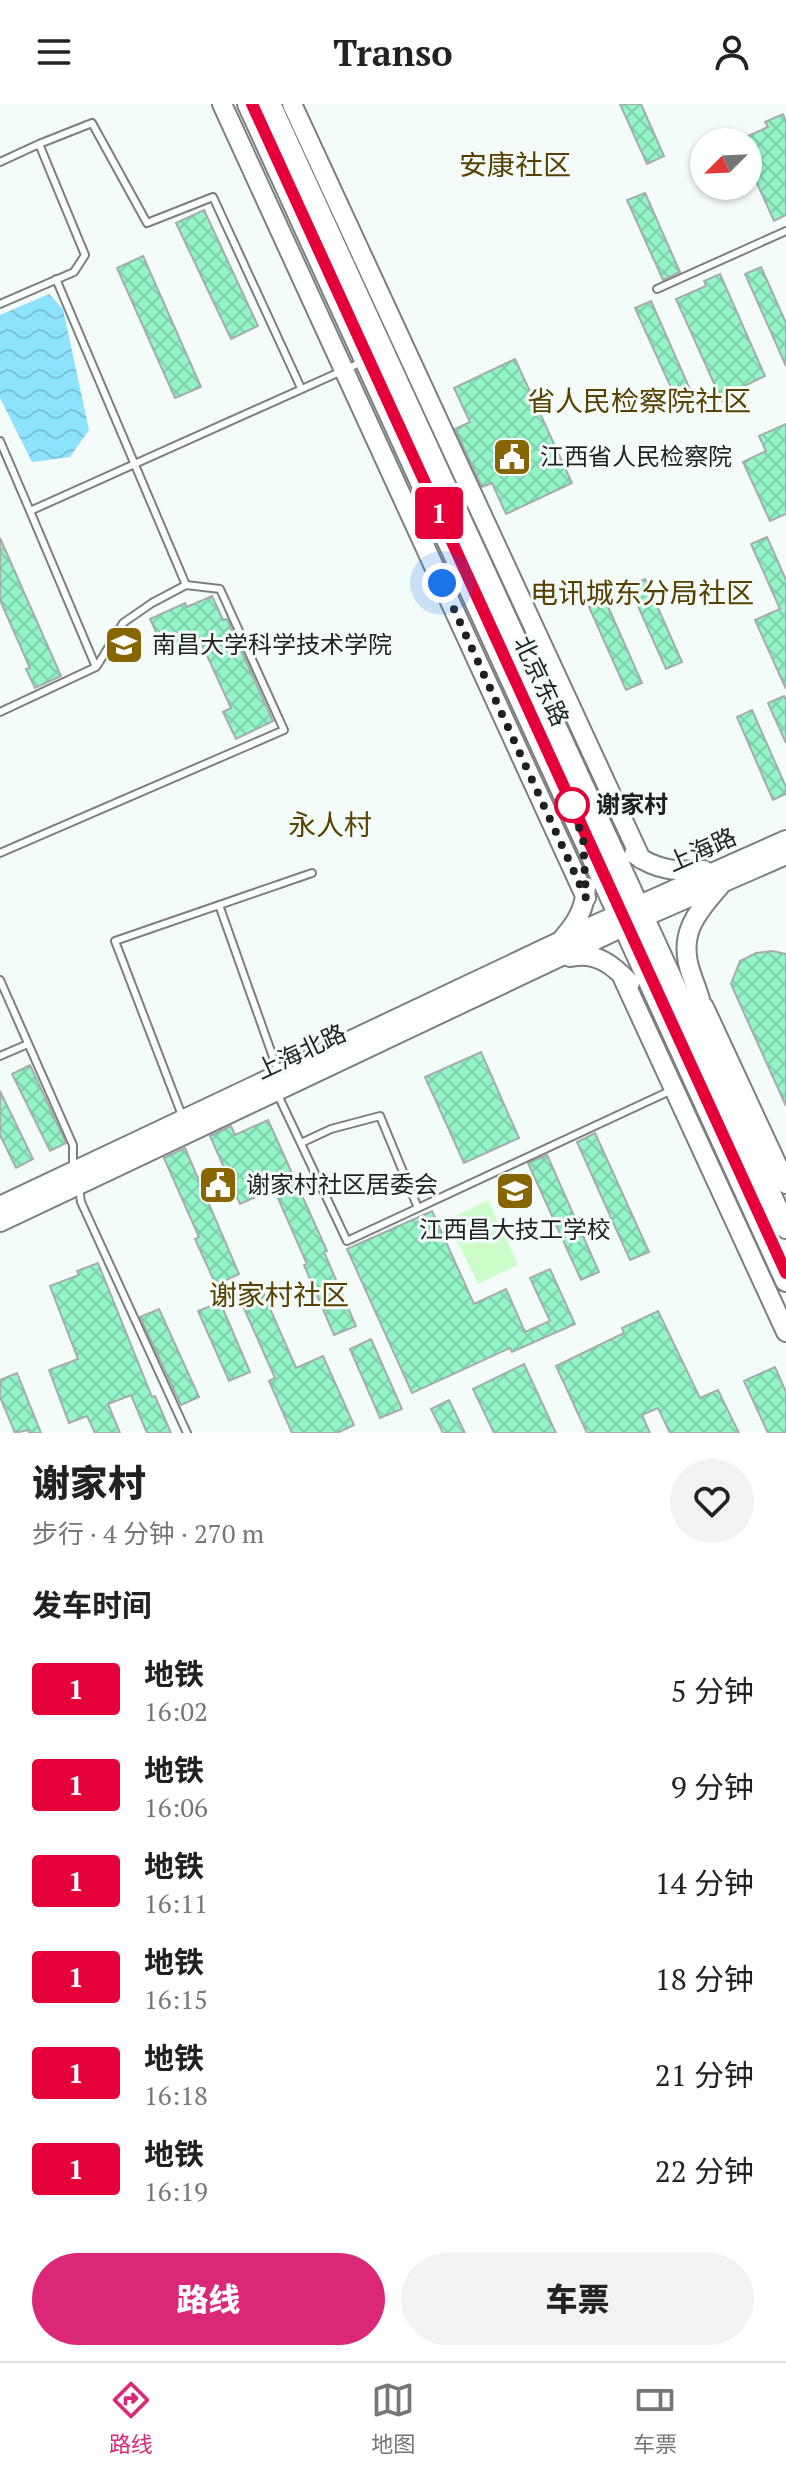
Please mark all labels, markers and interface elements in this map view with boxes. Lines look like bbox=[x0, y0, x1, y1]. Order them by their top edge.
text: Transo bbox=[333, 29, 453, 76]
icon: menu bbox=[32, 30, 76, 74]
icon: person bbox=[710, 30, 754, 74]
north arrow bbox=[690, 128, 762, 200]
map controls bbox=[690, 128, 762, 200]
district label: 安康社区 bbox=[459, 146, 571, 183]
district label: 省人民检察院社区 bbox=[527, 382, 751, 419]
public building icon: 江西省人民检察院 bbox=[491, 436, 533, 478]
place label: 江西省人民检察院 bbox=[540, 440, 732, 472]
line badge: 1 bbox=[413, 487, 465, 539]
text: 1 bbox=[431, 494, 447, 531]
your location bbox=[422, 563, 462, 603]
district label: 电讯城东分局社区 bbox=[530, 574, 754, 611]
school or university icon: 南昌大学科学技术学院 bbox=[103, 624, 145, 666]
place label: 南昌大学科学技术学院 bbox=[152, 628, 392, 660]
street label: 北京东路 bbox=[507, 630, 577, 731]
marker: 谢家村 bbox=[555, 788, 589, 822]
place label: 谢家村 bbox=[596, 788, 668, 820]
district label: 永人村 bbox=[288, 806, 372, 843]
street label: 上海路 bbox=[662, 820, 741, 878]
street label: 上海北路 bbox=[250, 1016, 351, 1086]
public building icon: 谢家村社区居委会 bbox=[197, 1164, 239, 1206]
place label: 谢家村社区居委会 bbox=[246, 1168, 438, 1200]
school or university icon: 江西昌大技工学校 bbox=[494, 1170, 536, 1212]
place label: 江西昌大技工学校 bbox=[419, 1213, 611, 1245]
district label: 谢家村社区 bbox=[209, 1276, 349, 1313]
text: 谢家村 bbox=[32, 1458, 146, 1508]
button: heart bbox=[670, 1459, 754, 1543]
text: 步行 · 4 分钟 · 270 m bbox=[32, 1516, 264, 1550]
text: 发车时间 bbox=[32, 1585, 152, 1625]
text: 地铁 bbox=[144, 1654, 204, 1694]
text: 1 bbox=[68, 1670, 84, 1707]
text: 5 分钟 bbox=[671, 1671, 754, 1711]
text: 16:02 bbox=[144, 1694, 208, 1728]
text: 地铁 bbox=[144, 1750, 204, 1790]
text: 1 bbox=[68, 1766, 84, 1803]
text: 9 分钟 bbox=[671, 1767, 754, 1807]
text: 16:06 bbox=[144, 1790, 208, 1824]
text: 地铁 bbox=[144, 1846, 204, 1886]
text: 1 bbox=[68, 1862, 84, 1899]
text: 14 分钟 bbox=[655, 1863, 754, 1903]
text: 16:11 bbox=[144, 1886, 208, 1920]
text: 地铁 bbox=[144, 1942, 204, 1982]
text: 1 bbox=[68, 1958, 84, 1995]
text: 18 分钟 bbox=[655, 1959, 754, 1999]
text: 16:15 bbox=[144, 1982, 208, 2016]
text: 地铁 bbox=[144, 2038, 204, 2078]
text: 1 bbox=[68, 2054, 84, 2091]
text: 21 分钟 bbox=[655, 2055, 754, 2095]
text: 16:18 bbox=[144, 2078, 208, 2112]
text: 地铁 bbox=[144, 2134, 204, 2174]
text: 1 bbox=[68, 2150, 84, 2187]
text: 22 分钟 bbox=[655, 2151, 754, 2191]
text: 16:19 bbox=[144, 2174, 208, 2208]
button: 路线 bbox=[32, 2253, 385, 2345]
button: 车票 bbox=[401, 2253, 754, 2345]
tab: 路线 bbox=[109, 2378, 153, 2458]
tab: 地图 bbox=[371, 2378, 415, 2458]
tab: 车票 bbox=[633, 2378, 677, 2458]

